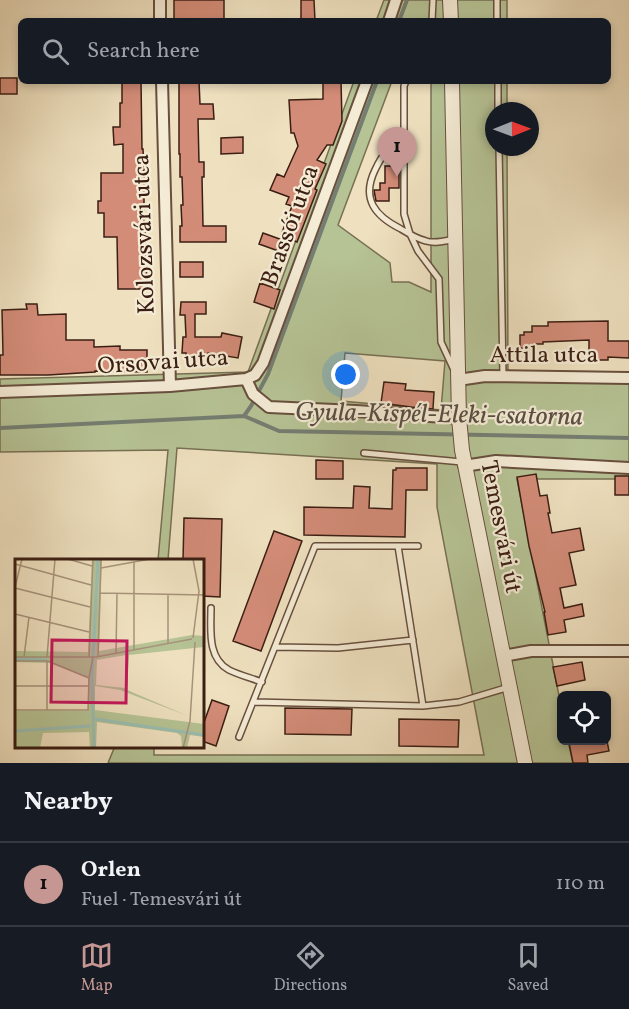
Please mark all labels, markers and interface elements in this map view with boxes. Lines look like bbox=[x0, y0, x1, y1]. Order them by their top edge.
search box bbox=[18, 18, 611, 84]
icon: search bbox=[39, 35, 72, 68]
text: Search here bbox=[87, 36, 200, 67]
north arrow bbox=[485, 102, 539, 156]
pin: 1 bbox=[378, 128, 416, 177]
street label: Kolozsvári utca bbox=[125, 153, 165, 315]
street label: Brassói utca bbox=[253, 161, 329, 291]
street label: Attila utca bbox=[490, 339, 598, 373]
street label: Orsovai utca bbox=[96, 341, 230, 385]
your location bbox=[331, 360, 360, 389]
water label: Gyula-Kispél-Eleki-csatorna bbox=[295, 394, 583, 436]
street label: Temesvári út bbox=[470, 458, 530, 596]
inset map bbox=[15, 559, 204, 748]
map controls bbox=[557, 691, 611, 745]
button: locate bbox=[557, 691, 611, 745]
text: Nearby bbox=[24, 784, 113, 820]
text: Orlen bbox=[81, 855, 141, 886]
text: 1 bbox=[39, 870, 48, 898]
text: 110 m bbox=[556, 870, 605, 898]
text: Fuel · Temesvári út bbox=[81, 886, 242, 914]
tab: Map bbox=[80, 939, 113, 997]
tab: Directions bbox=[274, 939, 347, 997]
tab: Saved bbox=[508, 939, 549, 997]

